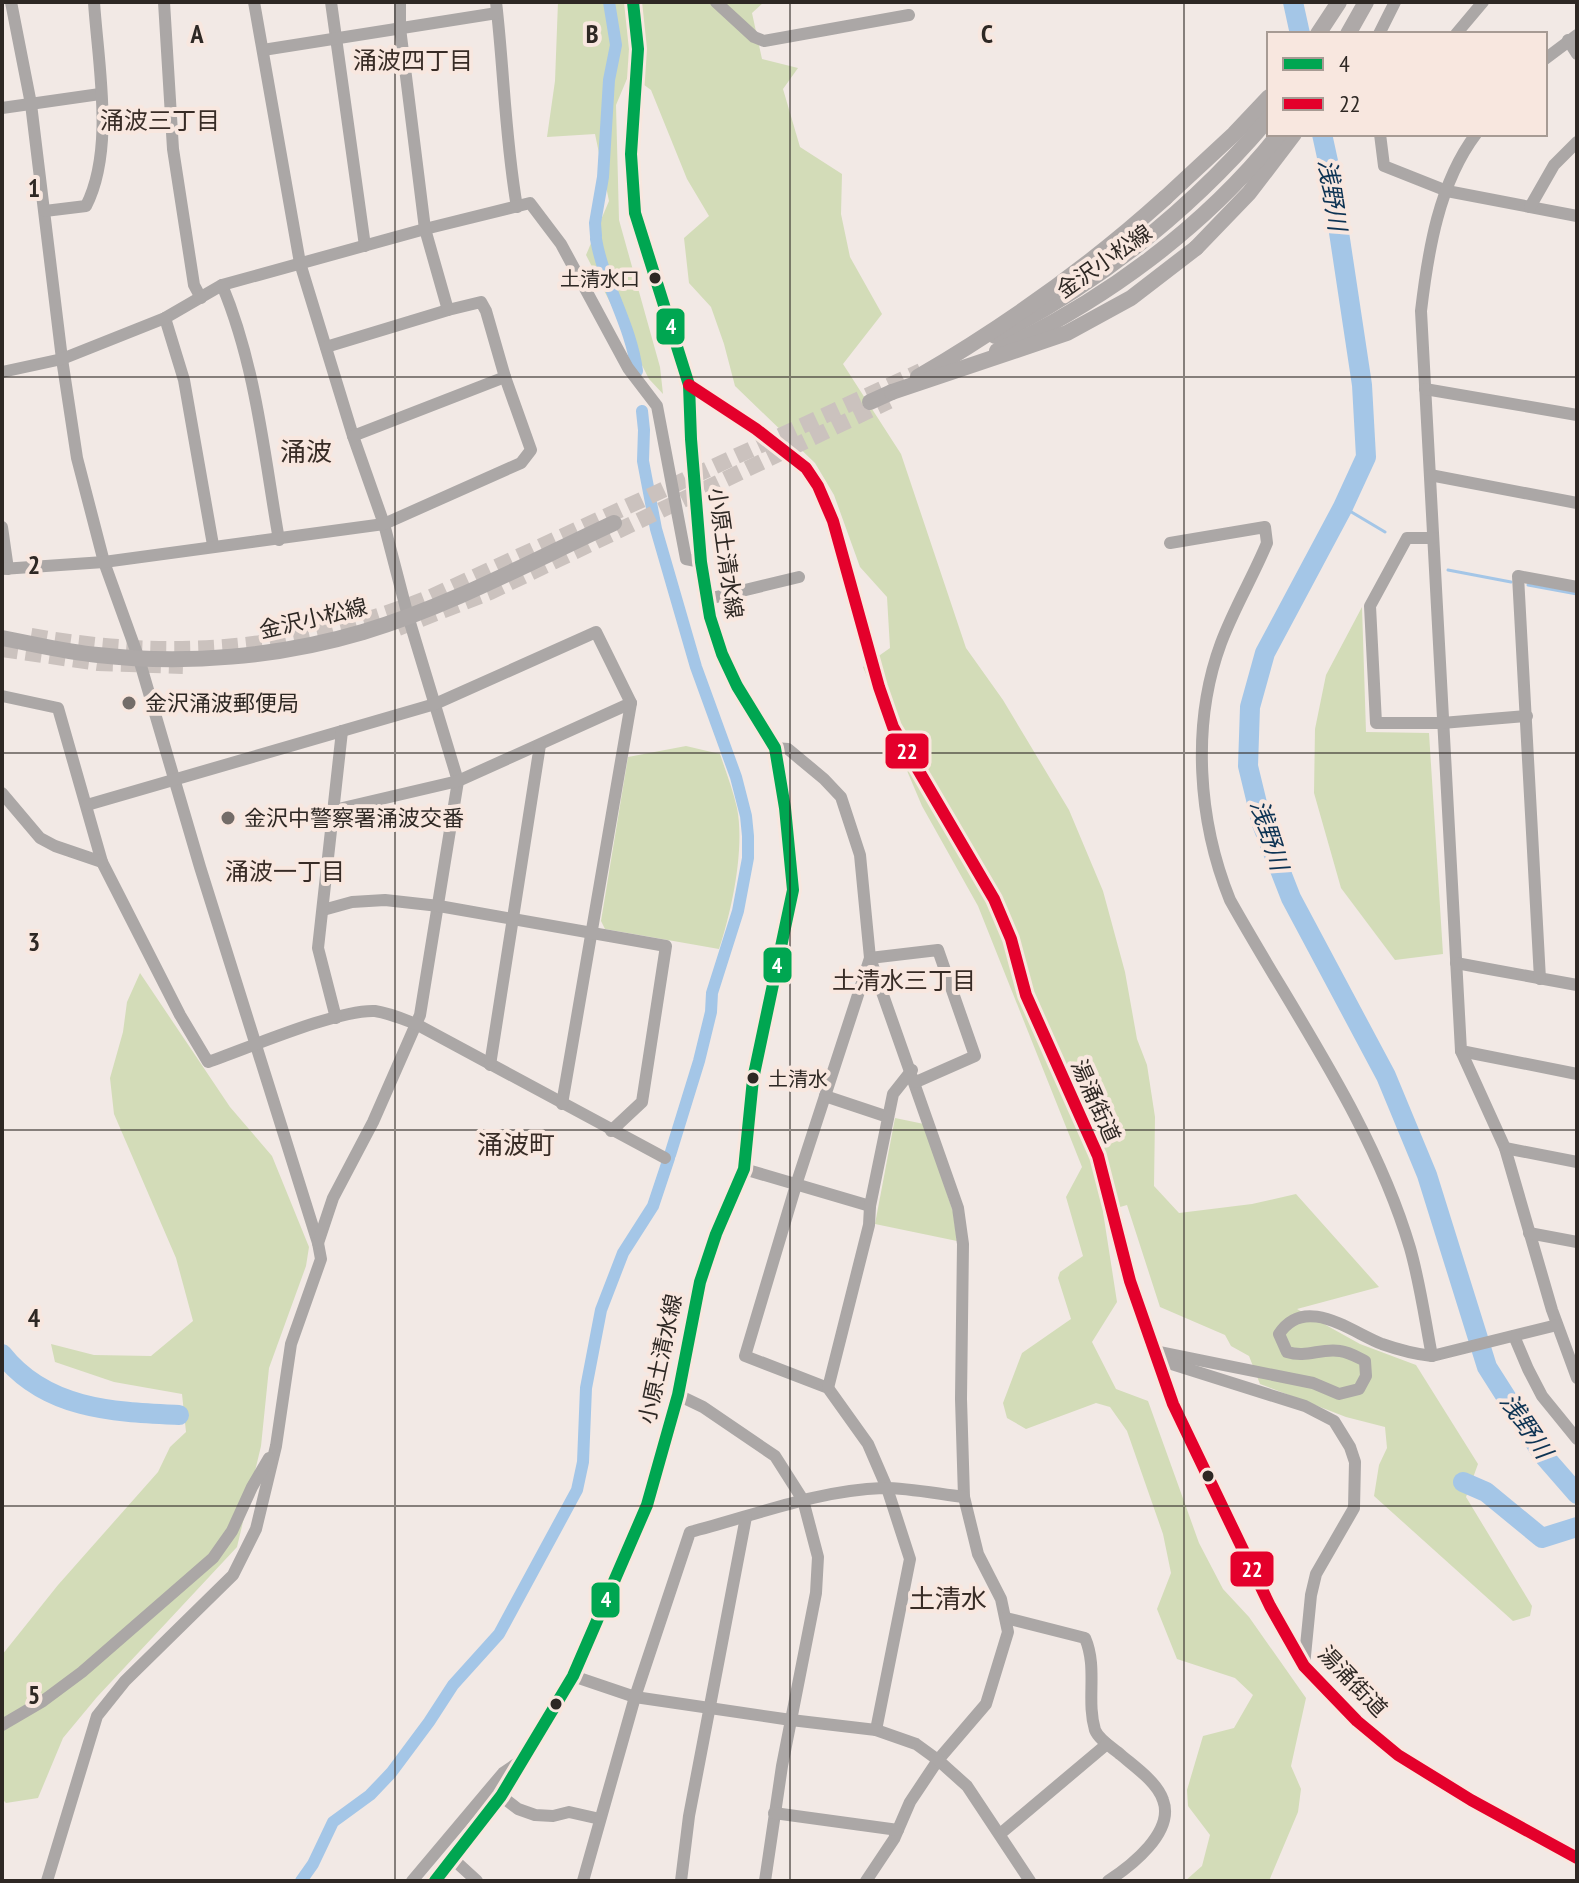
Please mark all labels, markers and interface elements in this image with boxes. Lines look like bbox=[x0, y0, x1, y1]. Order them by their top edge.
text: A bbox=[189, 17, 204, 50]
text: B bbox=[586, 17, 599, 50]
text: C bbox=[981, 17, 993, 50]
legend bbox=[1267, 32, 1547, 136]
district label: 涌波四丁目 bbox=[353, 45, 473, 76]
text: 4 bbox=[1339, 48, 1350, 79]
text: 22 bbox=[1339, 88, 1361, 119]
district label: 涌波三丁目 bbox=[100, 105, 220, 136]
water label: 浅野川 bbox=[1312, 157, 1354, 236]
text: 1 bbox=[28, 171, 40, 204]
street label: 金沢小松線 bbox=[1051, 218, 1157, 304]
place label: 土清水口 bbox=[560, 266, 640, 292]
marker: 土清水口 bbox=[647, 270, 663, 286]
line badge: 4 bbox=[655, 307, 686, 346]
text: 4 bbox=[666, 312, 677, 340]
district label: 涌波 bbox=[280, 435, 332, 468]
street label: 小原土清水線 bbox=[703, 486, 749, 620]
text: 2 bbox=[28, 548, 40, 581]
street label: 金沢小松線 bbox=[256, 592, 370, 644]
place label: 金沢涌波郵便局 bbox=[145, 689, 299, 717]
marker: 金沢涌波郵便局 bbox=[120, 694, 138, 712]
line badge: 22 bbox=[884, 732, 930, 770]
text: 22 bbox=[896, 737, 918, 765]
water label: 浅野川 bbox=[1244, 796, 1296, 877]
place label: 金沢中警察署涌波交番 bbox=[244, 804, 464, 832]
marker: 金沢中警察署涌波交番 bbox=[219, 809, 237, 827]
district label: 涌波一丁目 bbox=[225, 856, 345, 887]
text: 3 bbox=[28, 925, 40, 958]
line badge: 4 bbox=[762, 946, 793, 984]
text: 4 bbox=[772, 951, 783, 979]
district label: 土清水三丁目 bbox=[832, 965, 976, 996]
street label: 湯涌街道 bbox=[1065, 1055, 1127, 1147]
place label: 土清水 bbox=[768, 1066, 828, 1092]
marker: 土清水 bbox=[745, 1070, 761, 1086]
district label: 涌波町 bbox=[477, 1128, 555, 1161]
street label: 小原土清水線 bbox=[633, 1292, 687, 1426]
text: 4 bbox=[28, 1301, 41, 1334]
water label: 浅野川 bbox=[1493, 1387, 1561, 1467]
unlabelled marker bbox=[1200, 1468, 1216, 1484]
line badge: 22 bbox=[1229, 1550, 1275, 1588]
text: 22 bbox=[1241, 1555, 1263, 1583]
line badge: 4 bbox=[590, 1581, 621, 1619]
district label: 土清水 bbox=[909, 1582, 987, 1615]
text: 4 bbox=[601, 1585, 612, 1613]
street label: 湯涌街道 bbox=[1312, 1640, 1394, 1722]
text: 5 bbox=[28, 1678, 40, 1711]
unlabelled marker bbox=[548, 1696, 564, 1712]

